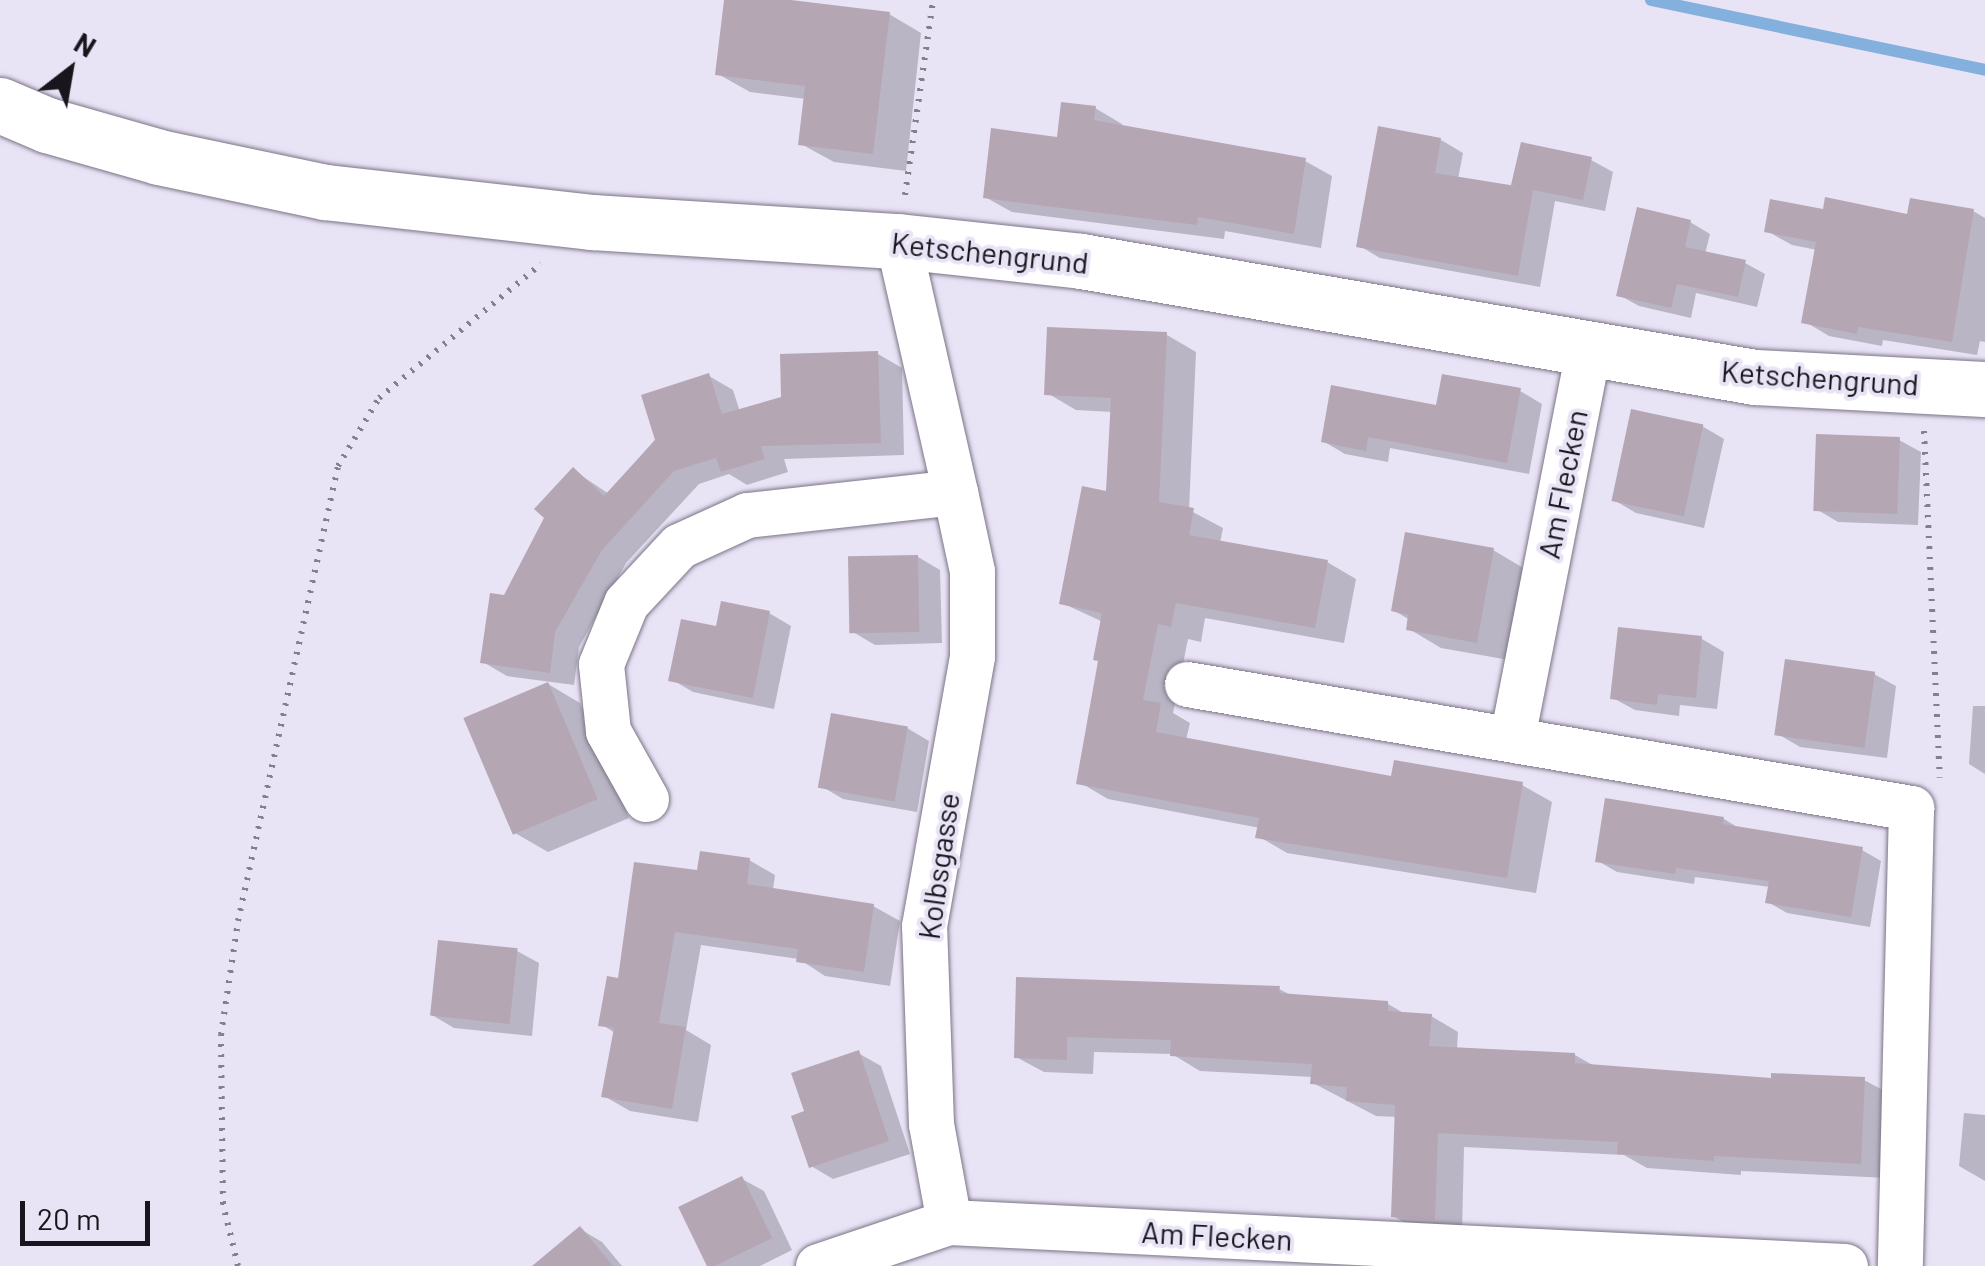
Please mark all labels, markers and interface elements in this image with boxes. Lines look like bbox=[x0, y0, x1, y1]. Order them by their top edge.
north arrow bbox=[20, 20, 120, 120]
text: N bbox=[69, 25, 102, 64]
street label: Ketschengrund bbox=[890, 224, 1090, 280]
street label: Ketschengrund bbox=[1720, 352, 1920, 402]
street label: Am Flecken bbox=[1530, 406, 1594, 562]
street label: Kolbsgasse bbox=[910, 790, 966, 942]
scale bar bbox=[25, 1181, 155, 1243]
text: 20 m bbox=[37, 1200, 101, 1236]
street label: Am Flecken bbox=[1141, 1213, 1293, 1257]

